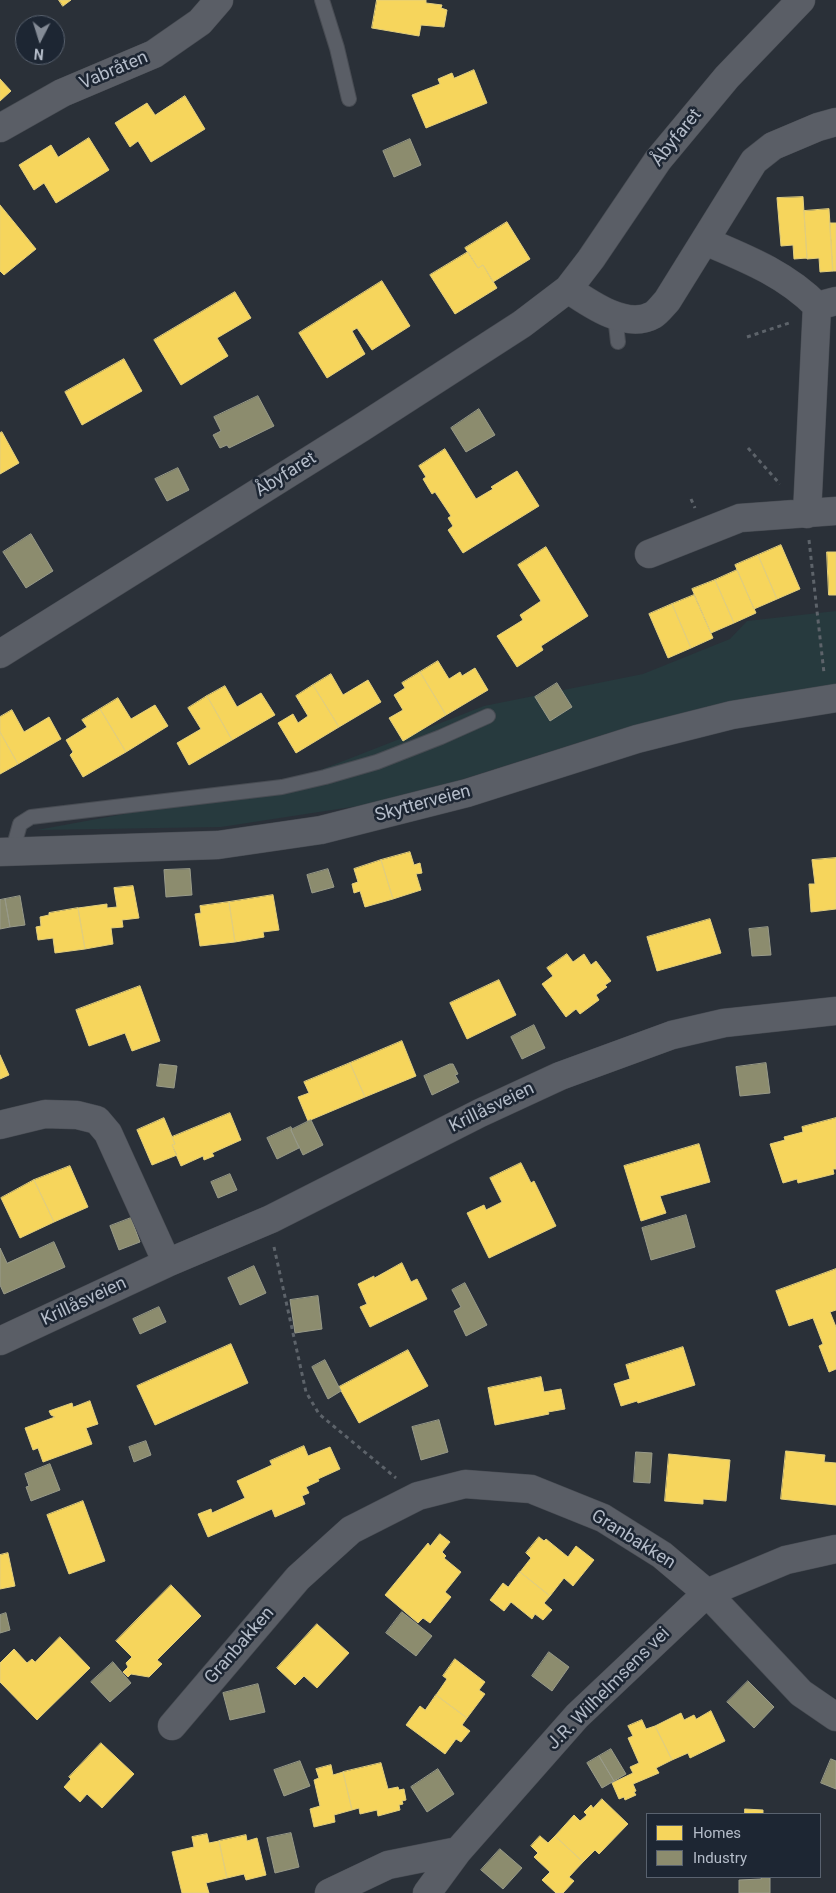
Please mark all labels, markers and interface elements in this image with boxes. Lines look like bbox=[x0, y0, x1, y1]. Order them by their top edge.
north arrow bbox=[15, 15, 65, 65]
text: N bbox=[33, 46, 44, 62]
street label: Vabråten bbox=[77, 47, 151, 95]
street label: Åbyfaret bbox=[647, 105, 707, 171]
street label: Åbyfaret bbox=[252, 448, 320, 502]
street label: Skytterveien bbox=[373, 781, 473, 827]
street label: Krillåsveien bbox=[446, 1078, 538, 1138]
street label: Krillåsveien bbox=[38, 1273, 130, 1331]
street label: Granbakken bbox=[587, 1506, 679, 1574]
street label: Granbakken bbox=[201, 1603, 279, 1689]
street label: J.R. Wilhelmsens vei bbox=[543, 1623, 675, 1755]
legend bbox=[646, 1813, 821, 1878]
text: Homes bbox=[693, 1824, 741, 1842]
text: Industry bbox=[693, 1849, 747, 1867]

